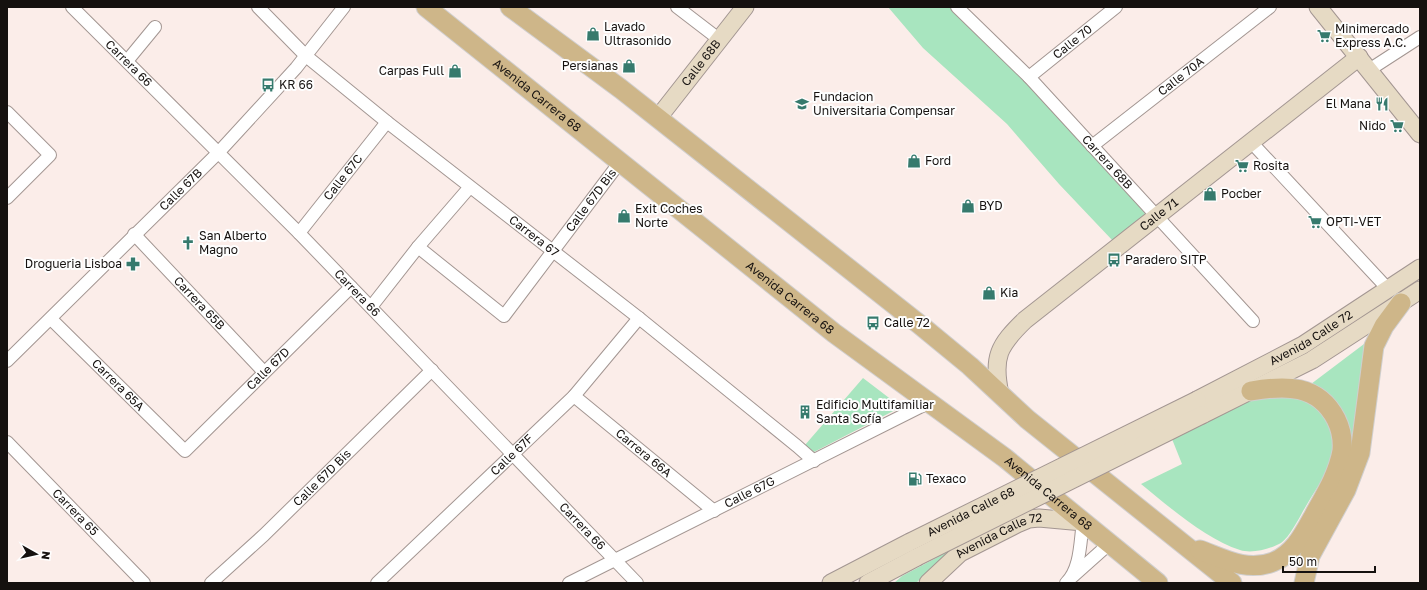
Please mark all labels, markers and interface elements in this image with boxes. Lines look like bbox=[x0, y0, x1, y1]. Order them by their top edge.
place label: Lavado Ultrasonido bbox=[604, 19, 671, 48]
street label: Calle 70 bbox=[1050, 21, 1095, 62]
place label: Minimercado Express A.C. bbox=[1335, 21, 1409, 50]
shop icon: Lavado Ultrasonido bbox=[585, 26, 601, 42]
supermarket icon: Minimercado Express A.C. bbox=[1316, 28, 1332, 44]
street label: Calle 68B bbox=[678, 36, 724, 89]
street label: Carrera 66 bbox=[102, 37, 156, 90]
street label: Calle 70A bbox=[1155, 53, 1207, 99]
street label: Avenida Carrera 68 bbox=[490, 55, 584, 135]
place label: Persianas bbox=[562, 58, 618, 73]
shop icon: Persianas bbox=[621, 58, 637, 74]
place label: Carpas Full bbox=[379, 63, 444, 78]
shop icon: Carpas Full bbox=[447, 63, 463, 79]
bus stop icon: KR 66 bbox=[260, 77, 276, 93]
place label: KR 66 bbox=[279, 77, 313, 92]
place label: Fundacion Universitaria Compensar bbox=[813, 89, 955, 118]
school or university icon: Fundacion Universitaria Compensar bbox=[794, 96, 810, 112]
place label: El Mana bbox=[1326, 96, 1371, 111]
restaurant icon: El Mana bbox=[1374, 96, 1390, 112]
place label: Nido bbox=[1359, 118, 1386, 133]
supermarket icon: Nido bbox=[1389, 118, 1405, 134]
street label: Carrera 68B bbox=[1079, 132, 1136, 192]
street label: Calle 67C bbox=[320, 151, 365, 203]
shop icon: Ford bbox=[906, 153, 922, 169]
place label: Ford bbox=[925, 153, 951, 168]
supermarket icon: Rosita bbox=[1234, 158, 1250, 174]
place label: Rosita bbox=[1253, 158, 1289, 173]
street label: Calle 67B bbox=[156, 165, 205, 214]
street label: Calle 67D Bis bbox=[562, 166, 619, 235]
shop icon: Pocber bbox=[1202, 186, 1218, 202]
place label: Pocber bbox=[1221, 186, 1262, 201]
street label: Calle 71 bbox=[1136, 194, 1181, 234]
shop icon: BYD bbox=[960, 198, 976, 214]
place label: BYD bbox=[979, 198, 1003, 213]
place label: Exit Coches Norte bbox=[635, 201, 703, 230]
shop icon: Exit Coches Norte bbox=[616, 208, 632, 224]
street label: Carrera 67 bbox=[506, 212, 562, 260]
supermarket icon: OPTI-VET bbox=[1307, 214, 1323, 230]
place label: OPTI-VET bbox=[1326, 214, 1382, 229]
place label: San Alberto Magno bbox=[199, 228, 267, 257]
church icon: San Alberto Magno bbox=[180, 235, 196, 251]
bus stop icon: Paradero SITP bbox=[1106, 252, 1122, 268]
place label: Paradero SITP bbox=[1125, 252, 1207, 267]
place label: Drogueria Lisboa bbox=[25, 256, 122, 271]
pharmacy icon: Drogueria Lisboa bbox=[125, 256, 141, 272]
street label: Avenida Carrera 68 bbox=[743, 258, 838, 337]
street label: Carrera 66 bbox=[331, 266, 384, 320]
street label: Carrera 65B bbox=[171, 273, 228, 333]
shop icon: Kia bbox=[981, 285, 997, 301]
place label: Kia bbox=[1000, 285, 1018, 300]
street label: Avenida Calle 72 bbox=[1267, 307, 1355, 368]
bus stop icon: Calle 72 bbox=[865, 315, 881, 331]
place label: Calle 72 bbox=[884, 315, 930, 330]
street label: Calle 67D bbox=[243, 344, 292, 393]
street label: Carrera 65A bbox=[89, 355, 148, 414]
place label: Edificio Multifamiliar Santa Sofía bbox=[816, 397, 934, 426]
building icon: Edificio Multifamiliar Santa Sofía bbox=[797, 404, 813, 420]
street label: Carrera 66A bbox=[613, 425, 675, 480]
street label: Calle 67F bbox=[487, 431, 536, 478]
street label: Calle 67D Bis bbox=[290, 446, 354, 509]
street label: Avenida Carrera 68 bbox=[1002, 453, 1095, 533]
fuel station icon: Texaco bbox=[907, 471, 923, 487]
place label: Texaco bbox=[926, 471, 966, 486]
street label: Calle 67G bbox=[722, 473, 777, 511]
street label: Avenida Calle 68 bbox=[925, 483, 1017, 539]
street label: Carrera 65 bbox=[49, 485, 102, 539]
street label: Carrera 66 bbox=[556, 499, 609, 553]
street label: Avenida Calle 72 bbox=[952, 510, 1043, 561]
north arrow bbox=[16, 534, 56, 574]
scale bar bbox=[1283, 548, 1375, 574]
text: N bbox=[39, 550, 53, 561]
text: 50 m bbox=[1289, 554, 1317, 569]

